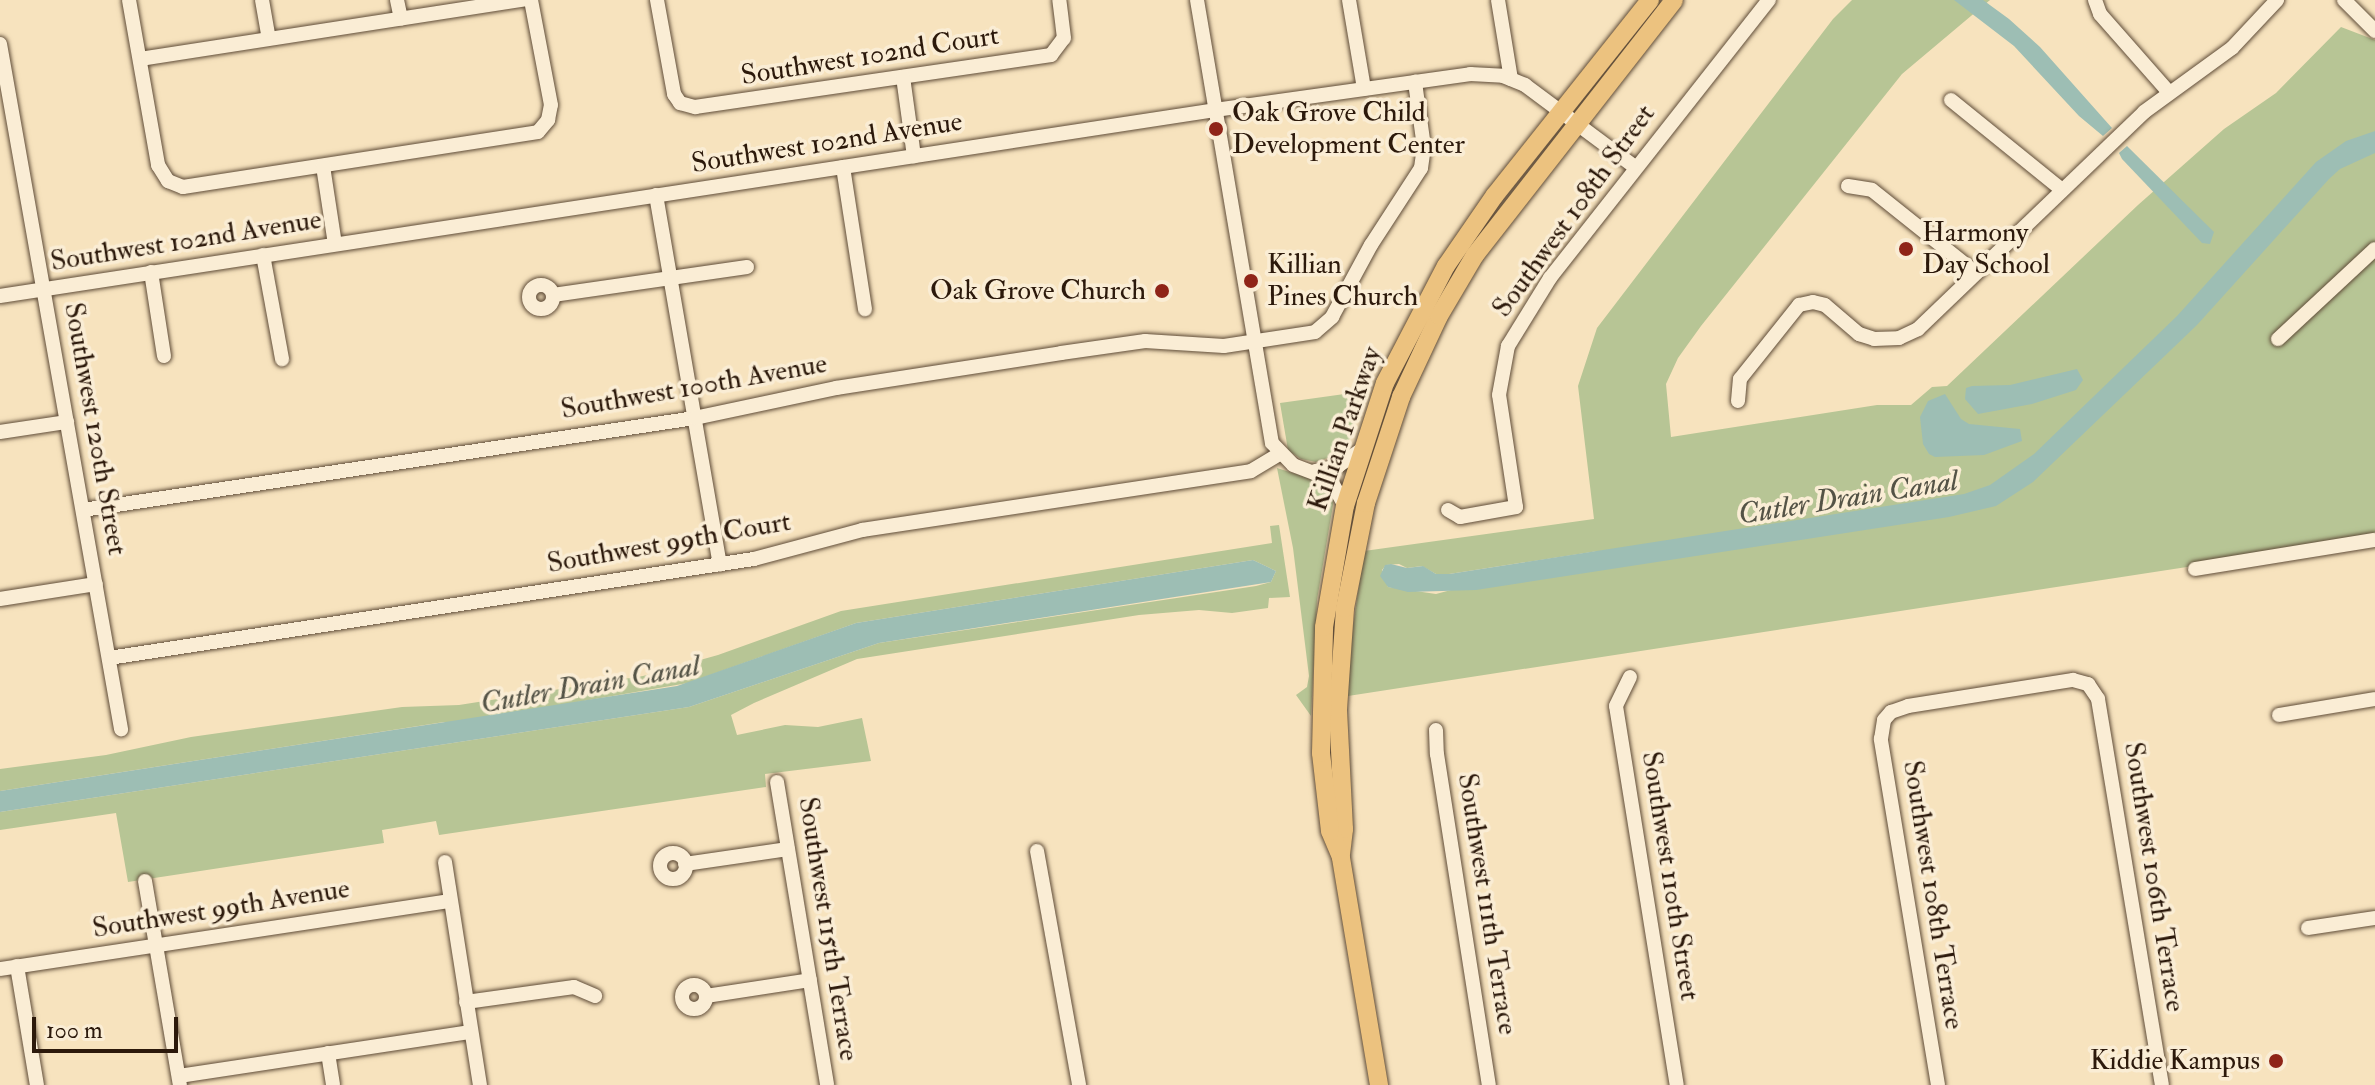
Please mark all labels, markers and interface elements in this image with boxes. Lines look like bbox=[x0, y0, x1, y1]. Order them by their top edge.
street label: Southwest 102nd Court bbox=[739, 19, 1001, 93]
place label: Oak Grove Child Development Center bbox=[1232, 96, 1465, 162]
street label: Southwest 108th Street bbox=[1486, 98, 1662, 324]
street label: Southwest 102nd Avenue bbox=[689, 105, 965, 181]
marker: Oak Grove Child Development Center bbox=[1207, 120, 1225, 138]
street label: Southwest 102nd Avenue bbox=[48, 203, 324, 279]
place label: Harmony Day School bbox=[1922, 216, 2050, 282]
marker: Harmony Day School bbox=[1897, 240, 1915, 258]
place label: Killian Pines Church bbox=[1267, 248, 1418, 314]
marker: Killian Pines Church bbox=[1242, 272, 1260, 290]
place label: Oak Grove Church bbox=[930, 274, 1146, 308]
marker: Oak Grove Church bbox=[1153, 282, 1171, 300]
street label: Southwest 120th Street bbox=[56, 300, 134, 558]
street label: Killian Parkway bbox=[1301, 342, 1389, 516]
street label: Southwest 100th Avenue bbox=[558, 347, 830, 427]
water label: Cutler Drain Canal bbox=[1736, 463, 1960, 533]
street label: Southwest 99th Court bbox=[545, 505, 793, 581]
water label: Cutler Drain Canal bbox=[478, 648, 702, 722]
street label: Southwest 106th Terrace bbox=[2116, 740, 2192, 1014]
street label: Southwest 110th Street bbox=[1634, 749, 1706, 1003]
street label: Southwest 108th Terrace bbox=[1895, 758, 1971, 1032]
street label: Southwest 111th Terrace bbox=[1450, 771, 1524, 1037]
street label: Southwest 115th Terrace bbox=[791, 795, 865, 1063]
street label: Southwest 99th Avenue bbox=[90, 872, 352, 946]
scale bar bbox=[36, 1001, 182, 1051]
text: 100 m bbox=[46, 1015, 103, 1046]
place label: Kiddie Kampus bbox=[2090, 1044, 2260, 1078]
marker: Kiddie Kampus bbox=[2267, 1052, 2285, 1070]

